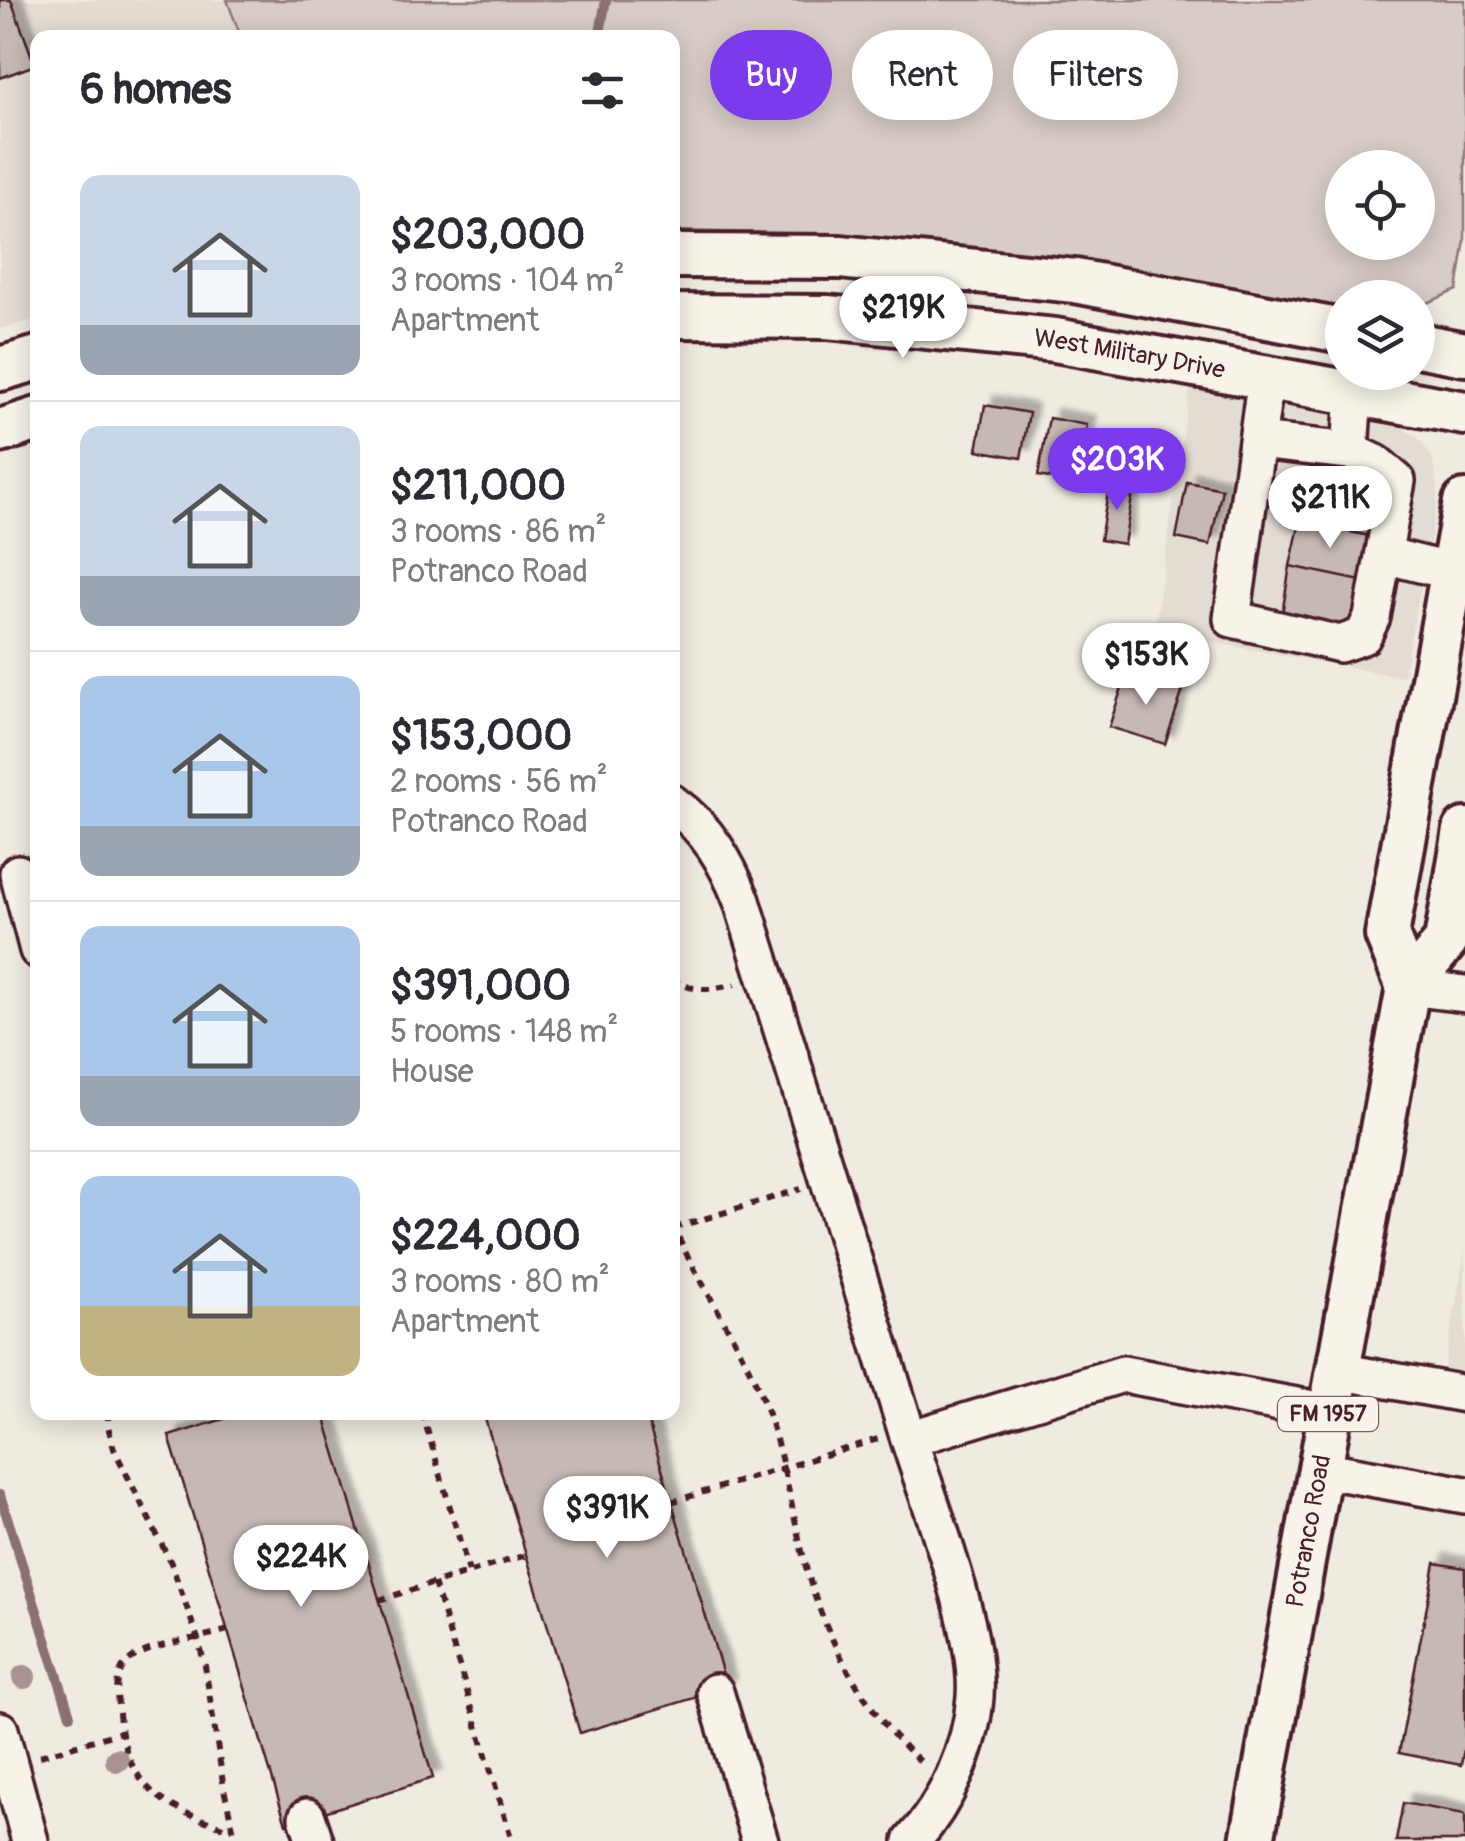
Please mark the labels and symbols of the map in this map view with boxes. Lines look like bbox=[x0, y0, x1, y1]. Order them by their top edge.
pin: $219K bbox=[833, 276, 973, 361]
street label: West Military Drive bbox=[1033, 322, 1228, 386]
pin: $203K bbox=[1047, 428, 1187, 513]
pin: $211K bbox=[1260, 466, 1400, 551]
pin: $153K bbox=[1076, 623, 1216, 708]
road number: FM 1957 bbox=[1278, 1397, 1378, 1431]
street label: Potranco Road bbox=[1279, 1452, 1338, 1610]
pin: $391K bbox=[537, 1476, 677, 1561]
pin: $224K bbox=[231, 1525, 371, 1610]

